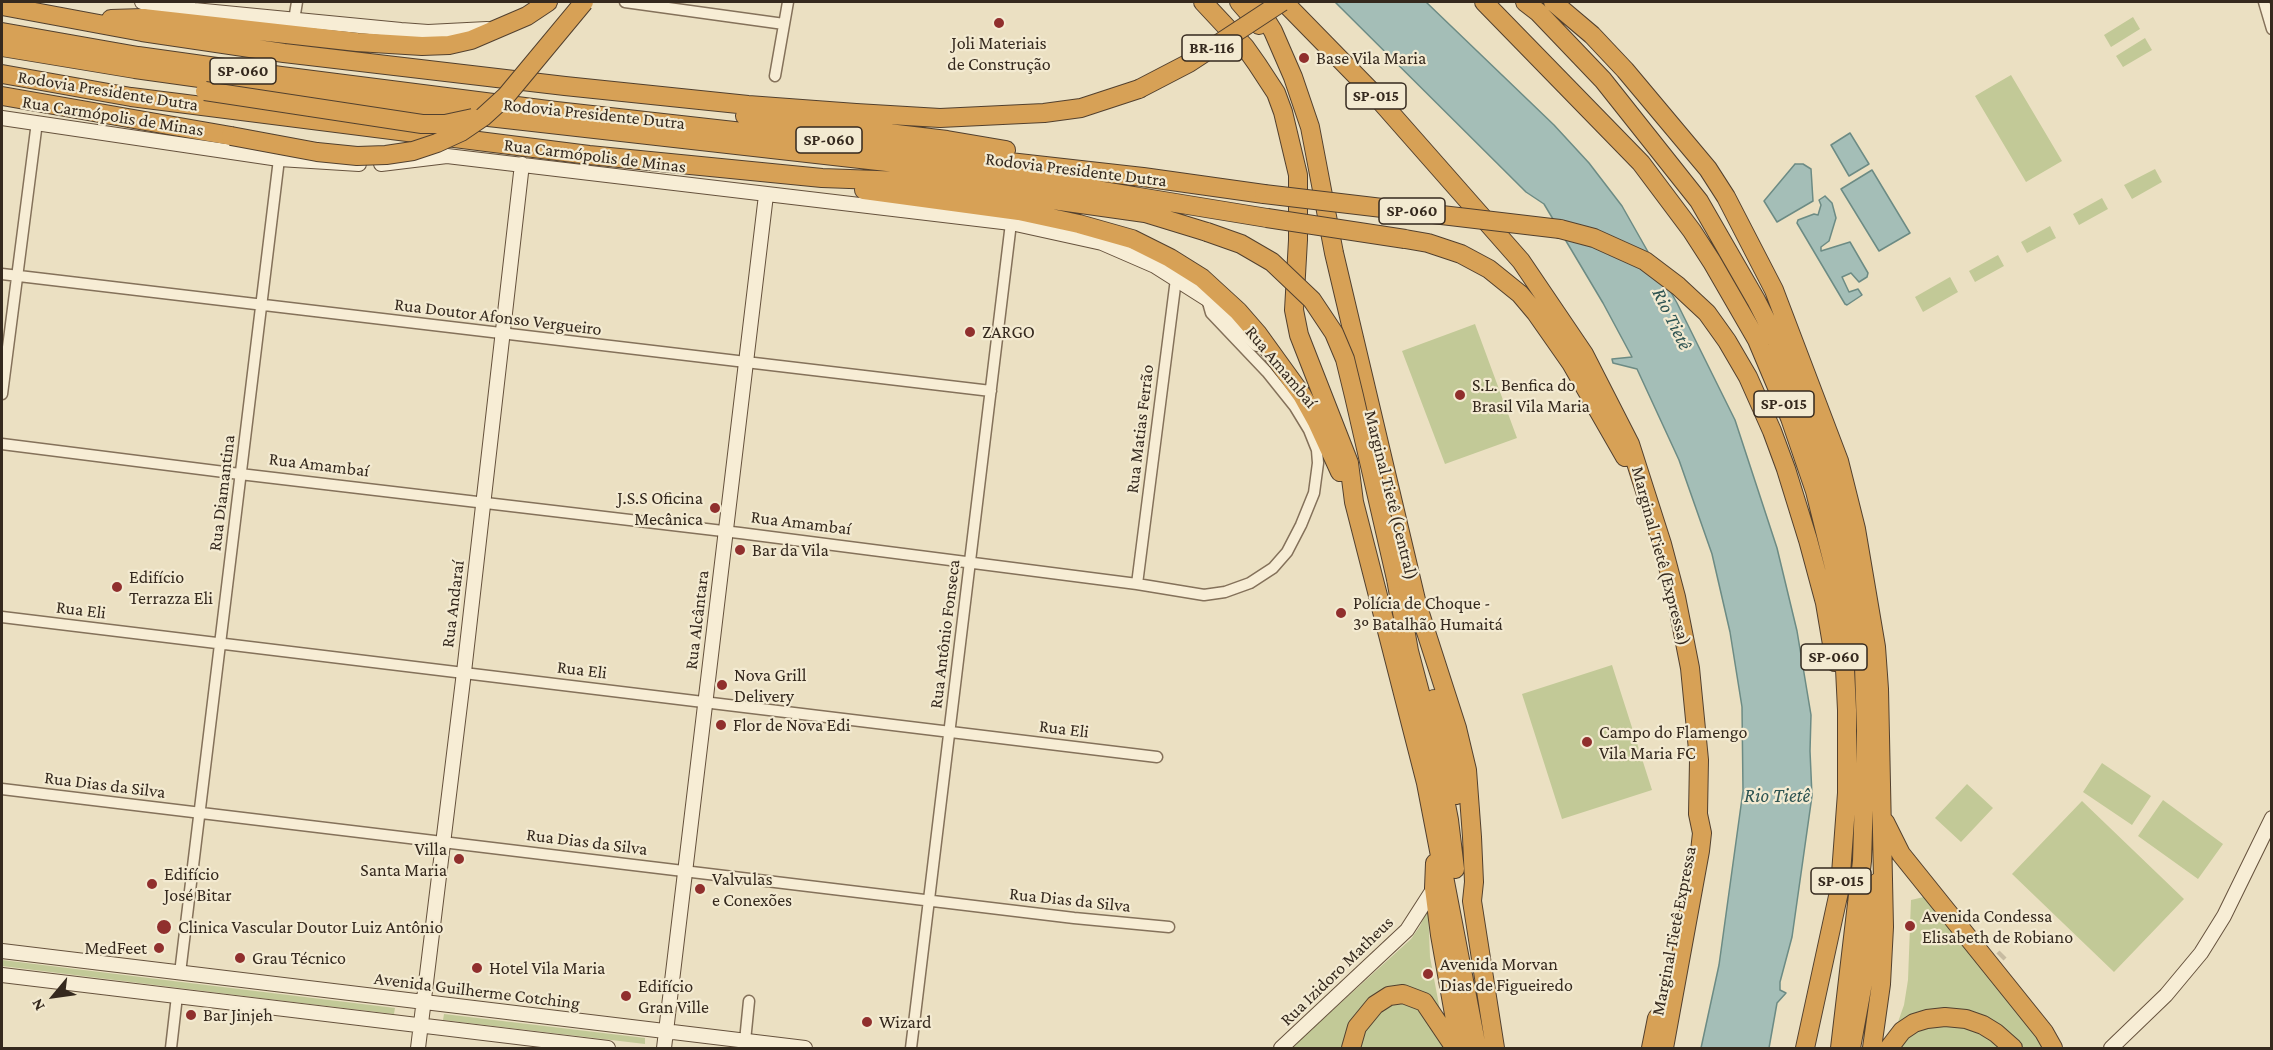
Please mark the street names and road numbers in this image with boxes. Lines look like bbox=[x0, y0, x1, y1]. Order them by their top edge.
road number: BR-116 bbox=[1182, 35, 1242, 61]
road number: SP-060 bbox=[210, 58, 276, 84]
street label: Rodovia Presidente Dutra bbox=[16, 66, 200, 116]
road number: SP-015 bbox=[1346, 83, 1406, 109]
street label: Rua Carmópolis de Minas bbox=[21, 91, 205, 141]
street label: Rodovia Presidente Dutra bbox=[502, 94, 686, 134]
road number: SP-060 bbox=[796, 127, 862, 153]
street label: Rua Carmópolis de Minas bbox=[503, 134, 687, 178]
street label: Rodovia Presidente Dutra bbox=[984, 148, 1168, 192]
road number: SP-060 bbox=[1379, 198, 1445, 224]
street label: Rua Doutor Afonso Vergueiro bbox=[393, 294, 603, 340]
street label: Rua Amambaí bbox=[1240, 321, 1322, 413]
street label: Rua Matias Ferrão bbox=[1121, 363, 1159, 495]
road number: SP-015 bbox=[1754, 391, 1814, 417]
street label: Marginal Tietê (Central) bbox=[1359, 408, 1423, 582]
street label: Rua Diamantina bbox=[204, 434, 240, 552]
street label: Rua Amambaí bbox=[268, 448, 370, 482]
street label: Marginal Tietê (Expressa) bbox=[1627, 464, 1695, 648]
street label: Rua Amambaí bbox=[750, 506, 852, 540]
street label: Rua Antônio Fonseca bbox=[925, 558, 965, 710]
street label: Rua Andaraí bbox=[437, 559, 469, 649]
street label: Rua Alcântara bbox=[680, 569, 714, 671]
street label: Rua Eli bbox=[55, 596, 107, 624]
road number: SP-060 bbox=[1801, 644, 1867, 670]
street label: Rua Eli bbox=[556, 656, 608, 684]
street label: Rua Eli bbox=[1038, 715, 1090, 743]
street label: Rua Dias da Silva bbox=[43, 767, 167, 803]
street label: Rua Dias da Silva bbox=[525, 824, 649, 860]
street label: Marginal Tietê Expressa bbox=[1647, 844, 1701, 1018]
road number: SP-015 bbox=[1811, 868, 1871, 894]
street label: Rua Dias da Silva bbox=[1008, 883, 1132, 917]
street label: Rua Izidoro Matheus bbox=[1276, 912, 1398, 1030]
street label: Avenida Guilherme Cotching bbox=[373, 968, 581, 1014]

